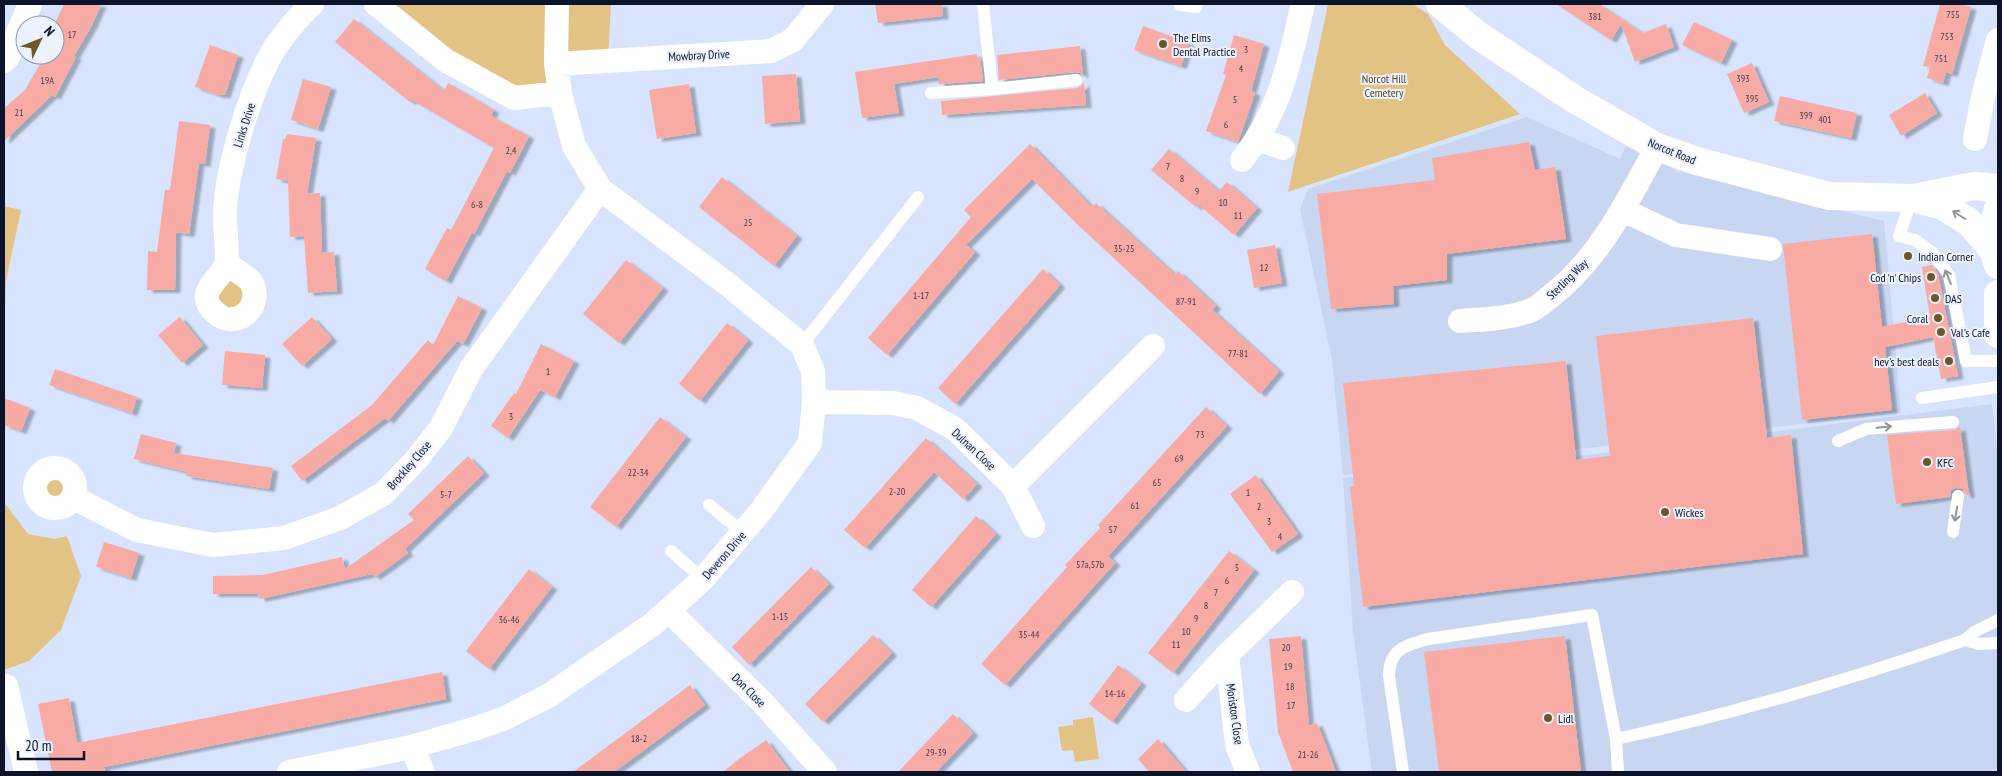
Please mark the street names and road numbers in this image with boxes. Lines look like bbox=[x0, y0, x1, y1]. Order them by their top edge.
street label: Mowbray Drive bbox=[668, 46, 730, 64]
street label: Links Drive bbox=[230, 101, 258, 149]
street label: Norcot Road bbox=[1646, 135, 1698, 167]
street label: Sterling Way bbox=[1543, 255, 1591, 302]
street label: Dulnan Close bbox=[949, 425, 999, 473]
street label: Brockley Close bbox=[384, 437, 434, 492]
street label: Deveron Drive bbox=[699, 528, 749, 582]
street label: Don Close bbox=[729, 670, 769, 710]
street label: Moriston Close bbox=[1223, 683, 1247, 746]

